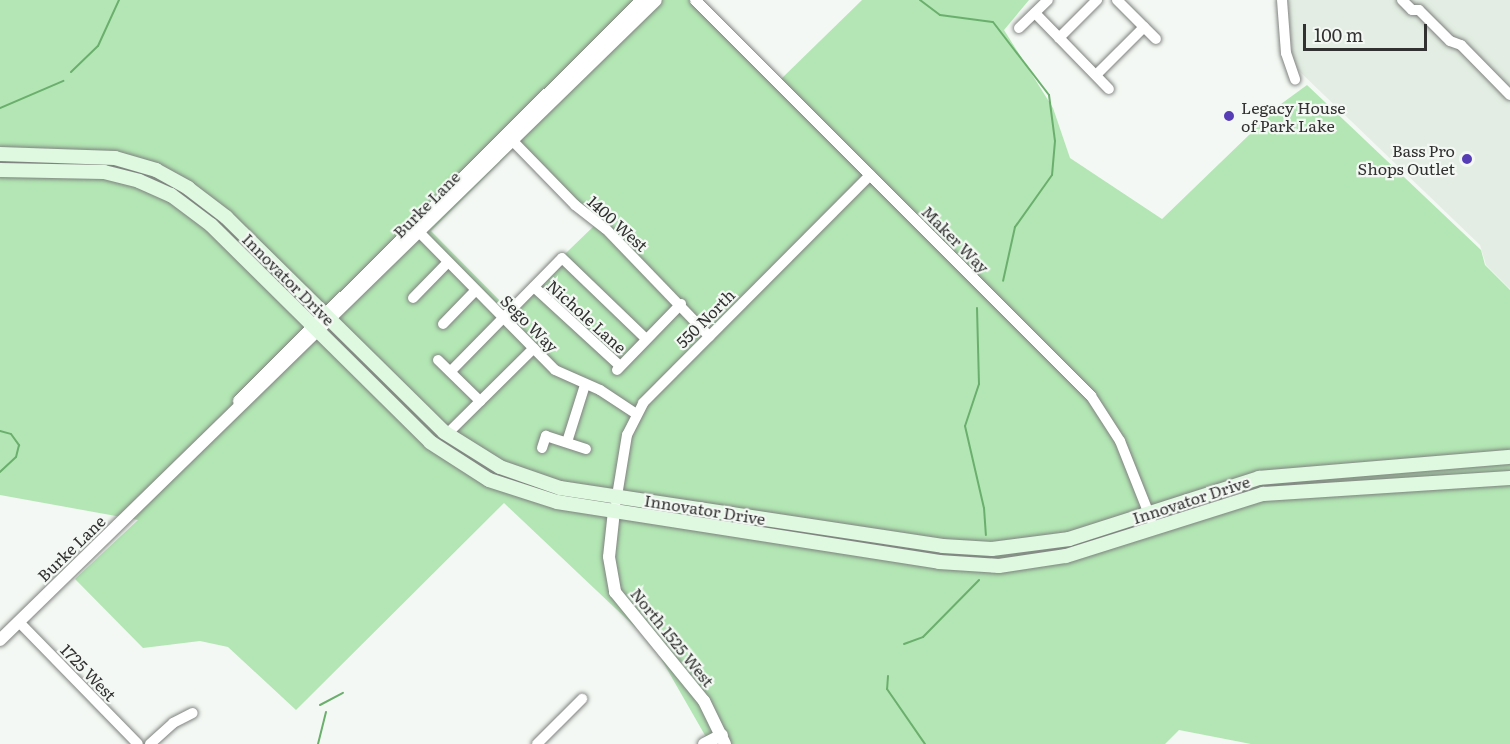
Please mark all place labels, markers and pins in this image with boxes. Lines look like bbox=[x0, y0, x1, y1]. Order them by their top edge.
place label: Legacy House of Park Lake bbox=[1241, 97, 1345, 135]
marker: Legacy House of Park Lake bbox=[1222, 109, 1236, 123]
place label: Bass Pro Shops Outlet bbox=[1358, 140, 1455, 178]
marker: Bass Pro Shops Outlet bbox=[1460, 152, 1474, 166]

